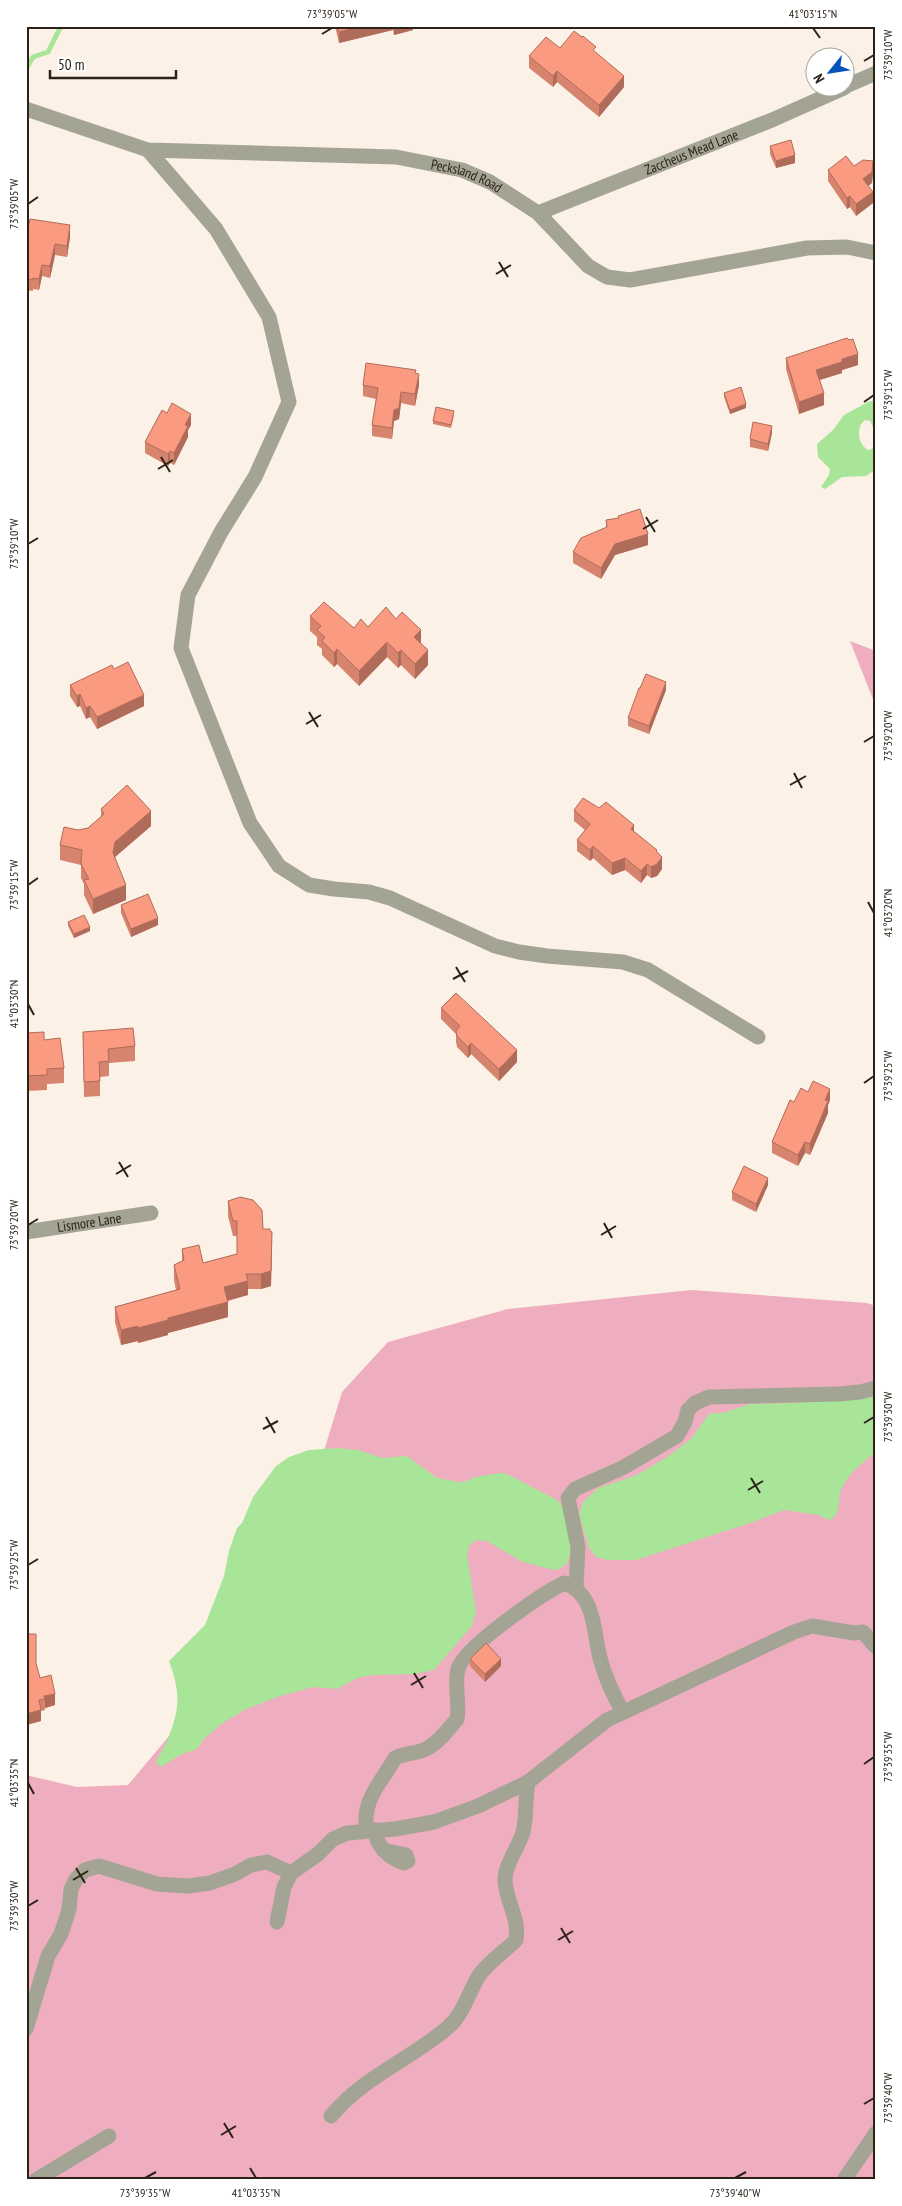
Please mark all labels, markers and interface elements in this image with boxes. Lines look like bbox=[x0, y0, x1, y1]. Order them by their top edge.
text: 73°39'05"W bbox=[307, 6, 357, 21]
text: 41°03'15"N bbox=[789, 6, 837, 21]
text: 73°39'10"W bbox=[880, 30, 895, 80]
scale bar bbox=[50, 48, 176, 80]
north arrow bbox=[804, 48, 854, 98]
text: 50 m bbox=[58, 55, 84, 74]
text: N bbox=[809, 71, 828, 86]
street label: Zaccheus Mead Lane bbox=[642, 125, 741, 179]
street label: Pecksland Road bbox=[429, 155, 506, 197]
text: 73°39'05"W bbox=[6, 179, 21, 229]
text: 73°39'15"W bbox=[880, 370, 895, 420]
text: 73°39'10"W bbox=[6, 519, 21, 569]
text: 73°39'20"W bbox=[880, 711, 895, 761]
text: 73°39'15"W bbox=[6, 860, 21, 910]
text: 41°03'20"N bbox=[880, 889, 895, 937]
text: 41°03'30"N bbox=[6, 980, 21, 1028]
text: 73°39'25"W bbox=[880, 1051, 895, 1101]
text: 73°39'20"W bbox=[6, 1200, 21, 1250]
street label: Lismore Lane bbox=[56, 1209, 123, 1236]
text: 73°39'30"W bbox=[880, 1392, 895, 1442]
text: 73°39'25"W bbox=[6, 1540, 21, 1590]
text: 73°39'35"W bbox=[880, 1732, 895, 1782]
text: 41°03'35"N bbox=[6, 1759, 21, 1807]
text: 73°39'30"W bbox=[6, 1881, 21, 1931]
text: 73°39'40"W bbox=[880, 2073, 895, 2123]
text: 73°39'35"W bbox=[120, 2185, 170, 2200]
text: 41°03'35"N bbox=[232, 2185, 280, 2200]
text: 73°39'40"W bbox=[710, 2185, 760, 2200]

